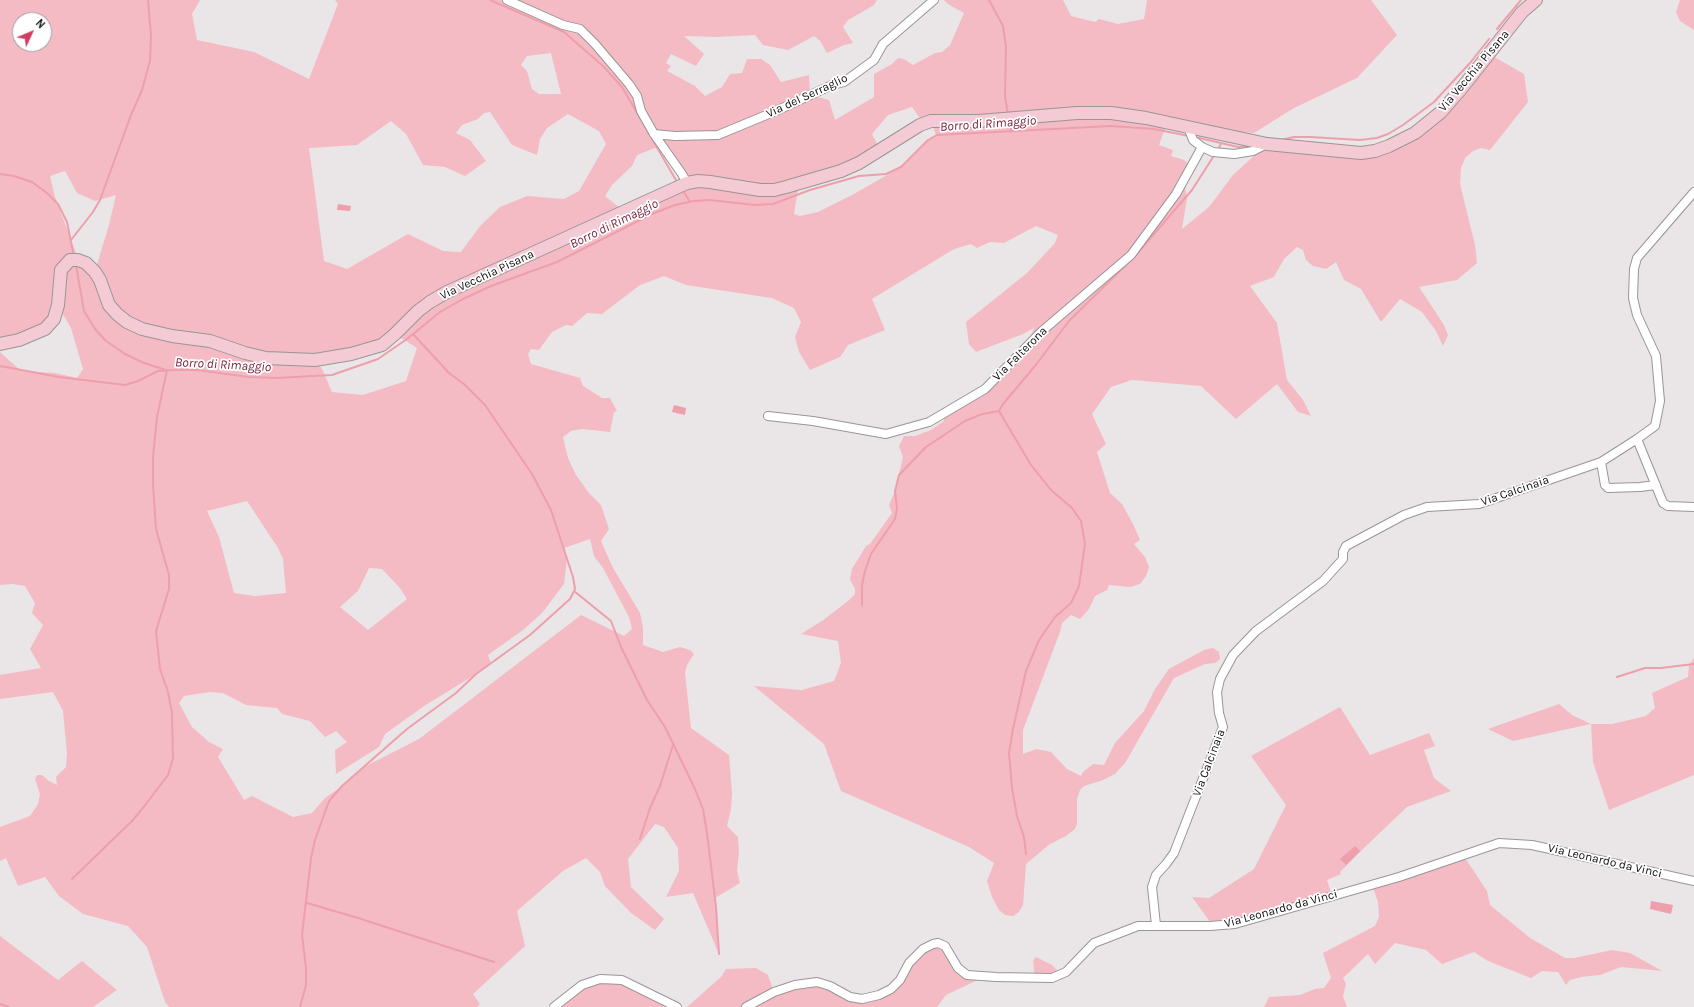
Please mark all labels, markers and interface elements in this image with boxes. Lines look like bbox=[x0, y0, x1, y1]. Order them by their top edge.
north arrow bbox=[12, 12, 52, 52]
text: N bbox=[33, 17, 48, 31]
street label: Via Vecchia Pisana bbox=[1436, 27, 1512, 115]
street label: Via del Serraglio bbox=[764, 71, 850, 121]
water label: Borro di Rimaggio bbox=[939, 113, 1037, 135]
water label: Borro di Rimaggio bbox=[567, 196, 661, 252]
street label: Via Vecchia Pisana bbox=[438, 247, 536, 303]
street label: Via Falterona bbox=[990, 324, 1050, 384]
water label: Borro di Rimaggio bbox=[175, 355, 271, 375]
street label: Via Calcinaia bbox=[1479, 473, 1551, 509]
street label: Via Calcinaia bbox=[1190, 727, 1228, 799]
street label: Via Leonardo da Vinci bbox=[1547, 841, 1663, 881]
street label: Via Leonardo da Vinci bbox=[1223, 887, 1339, 931]

